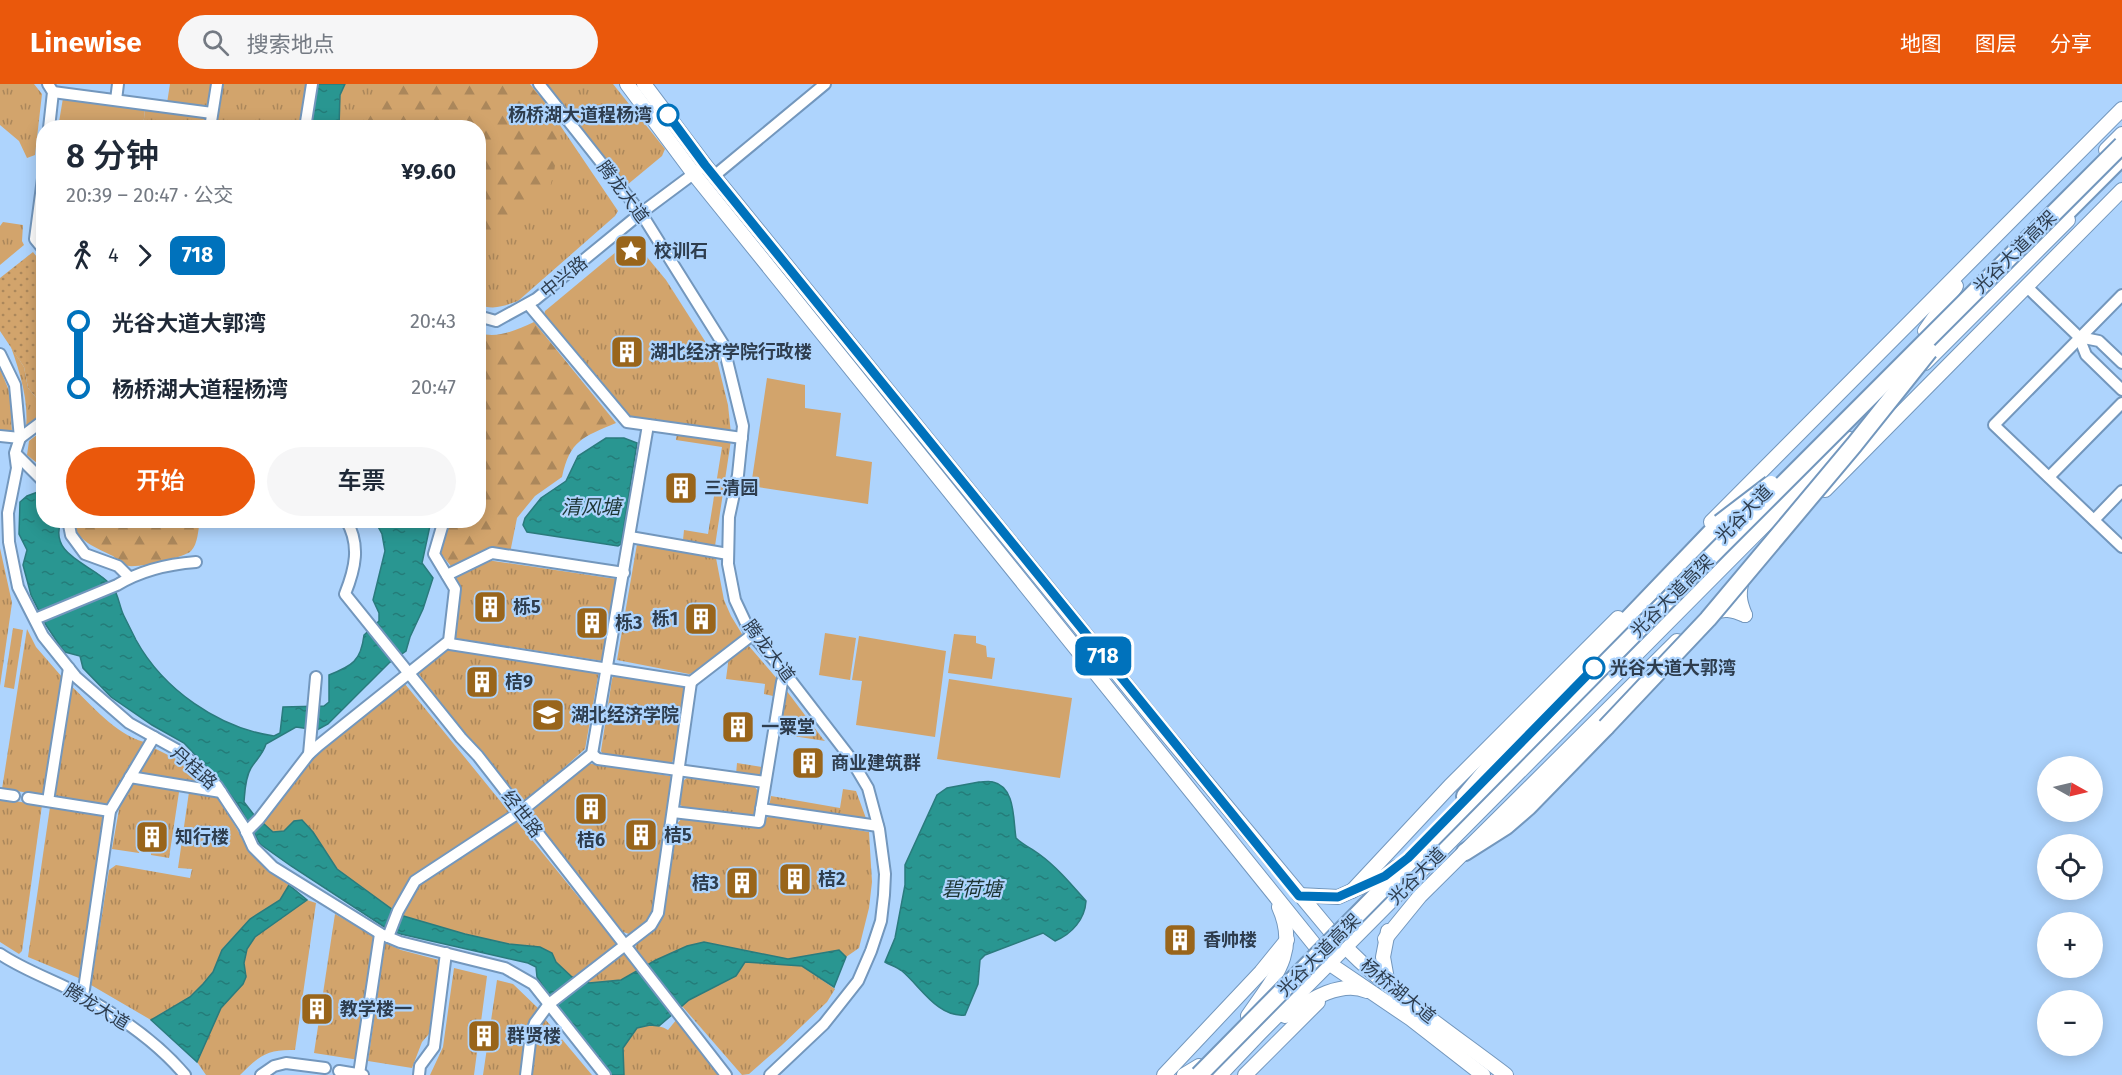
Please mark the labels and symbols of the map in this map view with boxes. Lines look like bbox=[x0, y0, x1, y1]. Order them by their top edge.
place label: 杨桥湖大道程杨湾 bbox=[508, 104, 652, 126]
marker: 杨桥湖大道程杨湾 bbox=[657, 104, 679, 126]
street label: 腾龙大道 bbox=[593, 157, 653, 227]
street label: 光谷大道高架 bbox=[1969, 206, 2061, 298]
place icon: 校训石 bbox=[613, 233, 649, 269]
place label: 校训石 bbox=[654, 240, 708, 262]
street label: 中兴路 bbox=[536, 251, 592, 303]
building icon: 湖北经济学院行政楼 bbox=[609, 334, 645, 370]
place label: 湖北经济学院行政楼 bbox=[650, 341, 812, 363]
building icon: 三清园 bbox=[663, 470, 699, 506]
place label: 三清园 bbox=[704, 477, 758, 499]
street label: 光谷大道 bbox=[1711, 480, 1777, 548]
water label: 清风塘 bbox=[561, 495, 624, 519]
street label: 光谷大道高架 bbox=[1626, 550, 1718, 642]
building icon: 栎5 bbox=[472, 589, 508, 625]
place label: 栎5 bbox=[513, 596, 541, 618]
building icon: 栎1 bbox=[683, 601, 719, 637]
building icon: 栎3 bbox=[574, 605, 610, 641]
place label: 栎1 bbox=[652, 608, 678, 630]
place label: 栎3 bbox=[615, 612, 642, 634]
street label: 腾龙大道 bbox=[739, 616, 799, 686]
line badge: 718 bbox=[1068, 636, 1138, 676]
marker: 光谷大道大郭湾 bbox=[1583, 657, 1605, 679]
place label: 光谷大道大郭湾 bbox=[1610, 657, 1736, 679]
building icon: 桔9 bbox=[464, 664, 500, 700]
place label: 桔9 bbox=[505, 671, 533, 693]
school or university icon: 湖北经济学院 bbox=[530, 697, 566, 733]
place label: 湖北经济学院 bbox=[571, 704, 679, 726]
building icon: 一粟堂 bbox=[720, 709, 756, 745]
place label: 一粟堂 bbox=[761, 716, 815, 738]
street label: 丹桂路 bbox=[166, 742, 222, 794]
building icon: 商业建筑群 bbox=[790, 745, 826, 781]
place label: 商业建筑群 bbox=[831, 752, 921, 774]
north arrow bbox=[2037, 756, 2103, 822]
street label: 经世路 bbox=[497, 786, 547, 842]
building icon: 桔6 bbox=[573, 791, 609, 827]
building icon: 桔5 bbox=[623, 817, 659, 853]
building icon: 知行楼 bbox=[134, 819, 170, 855]
place label: 桔5 bbox=[664, 824, 692, 846]
place label: 知行楼 bbox=[175, 826, 229, 848]
place label: 桔6 bbox=[577, 829, 605, 851]
street label: 光谷大道 bbox=[1384, 843, 1450, 909]
building icon: 桔2 bbox=[777, 861, 813, 897]
building icon: 桔3 bbox=[724, 865, 760, 901]
place label: 桔2 bbox=[818, 868, 845, 890]
place label: 桔3 bbox=[692, 872, 719, 894]
water label: 碧荷塘 bbox=[942, 877, 1005, 901]
street label: 光谷大道高架 bbox=[1273, 909, 1365, 1001]
building icon: 香帅楼 bbox=[1162, 922, 1198, 958]
place label: 香帅楼 bbox=[1203, 929, 1257, 951]
street label: 杨桥湖大道 bbox=[1356, 954, 1440, 1028]
street label: 腾龙大道 bbox=[60, 979, 134, 1035]
building icon: 教学楼一 bbox=[299, 991, 335, 1027]
place label: 教学楼一 bbox=[340, 998, 412, 1020]
building icon: 群贤楼 bbox=[466, 1018, 502, 1054]
place label: 群贤楼 bbox=[507, 1025, 561, 1047]

